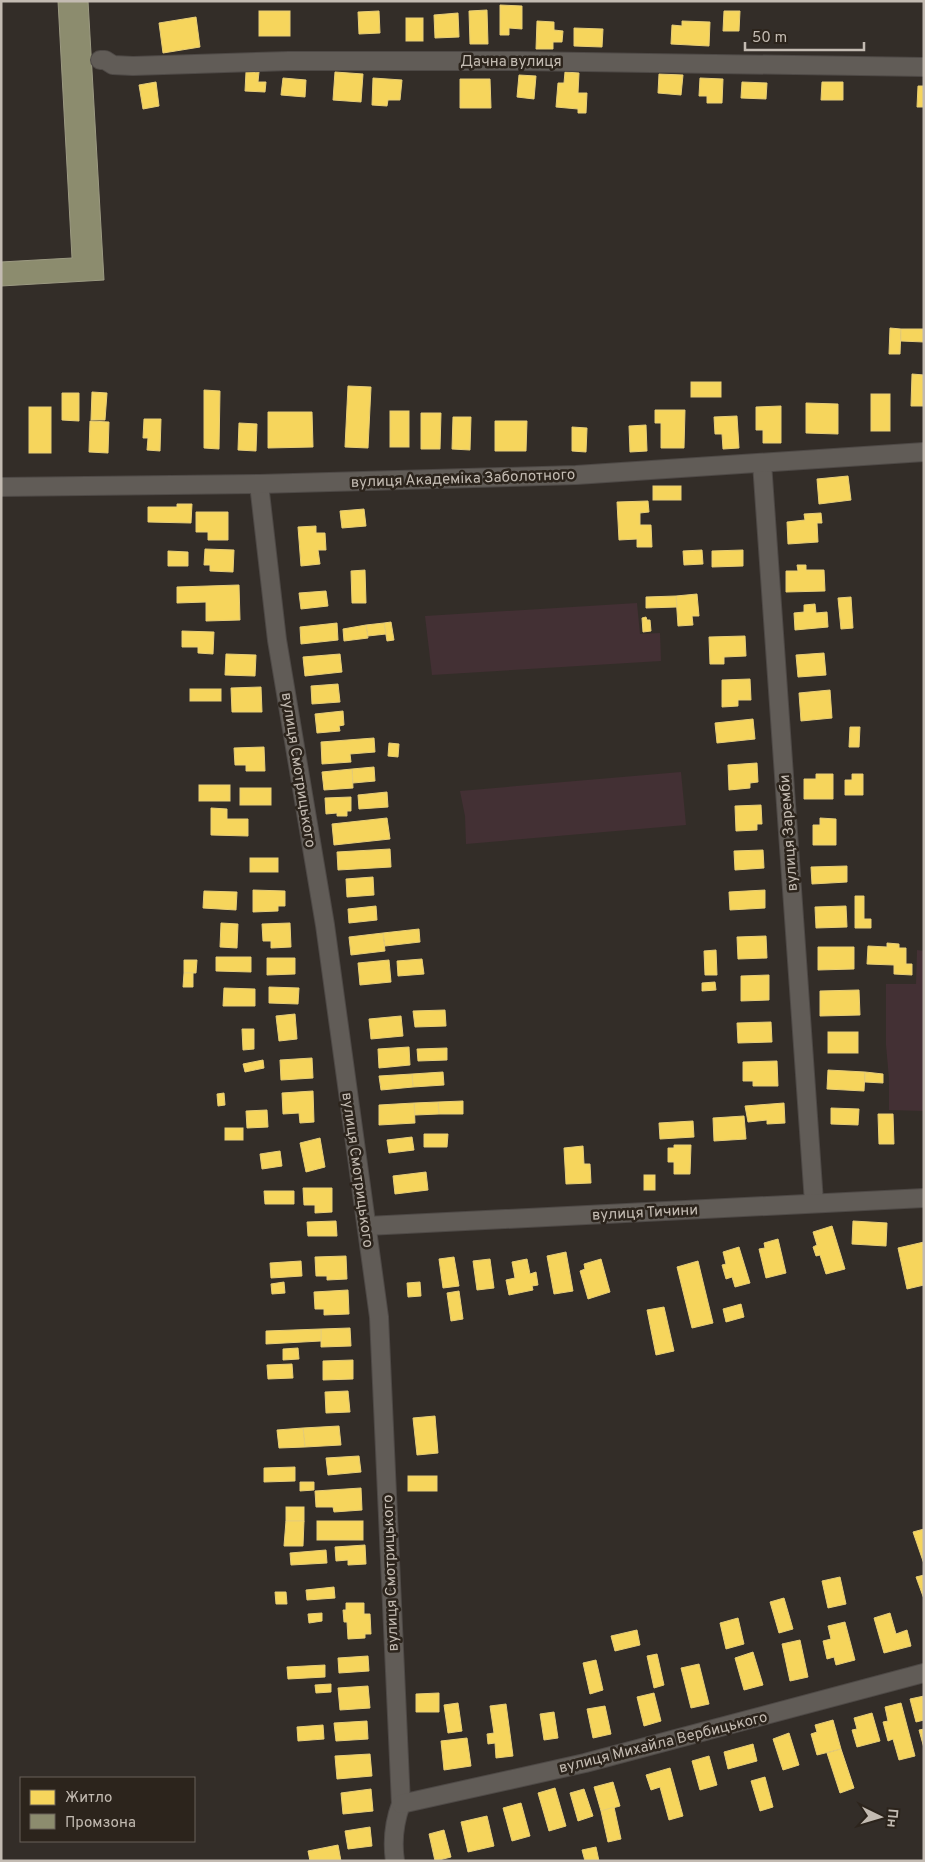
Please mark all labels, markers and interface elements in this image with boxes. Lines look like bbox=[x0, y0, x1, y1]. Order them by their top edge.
scale bar bbox=[745, 20, 864, 52]
text: 50 m bbox=[752, 29, 787, 48]
street label: Дачна вулиця bbox=[460, 53, 562, 72]
street label: вулиця Академіка Заболотного bbox=[350, 466, 576, 493]
street label: вулиця Смотрицького bbox=[276, 691, 319, 849]
street label: вулиця Заремби bbox=[776, 774, 803, 892]
street label: вулиця Смотрицького bbox=[336, 1091, 377, 1249]
street label: вулиця Тичини bbox=[592, 1201, 699, 1226]
street label: вулиця Смотрицького bbox=[379, 1494, 404, 1652]
street label: вулиця Михайла Вербицького bbox=[557, 1708, 770, 1779]
legend bbox=[20, 1777, 195, 1842]
text: Житло bbox=[65, 1789, 112, 1808]
north arrow bbox=[855, 1792, 905, 1842]
text: Пн bbox=[882, 1808, 901, 1828]
text: Промзона bbox=[65, 1814, 136, 1833]

